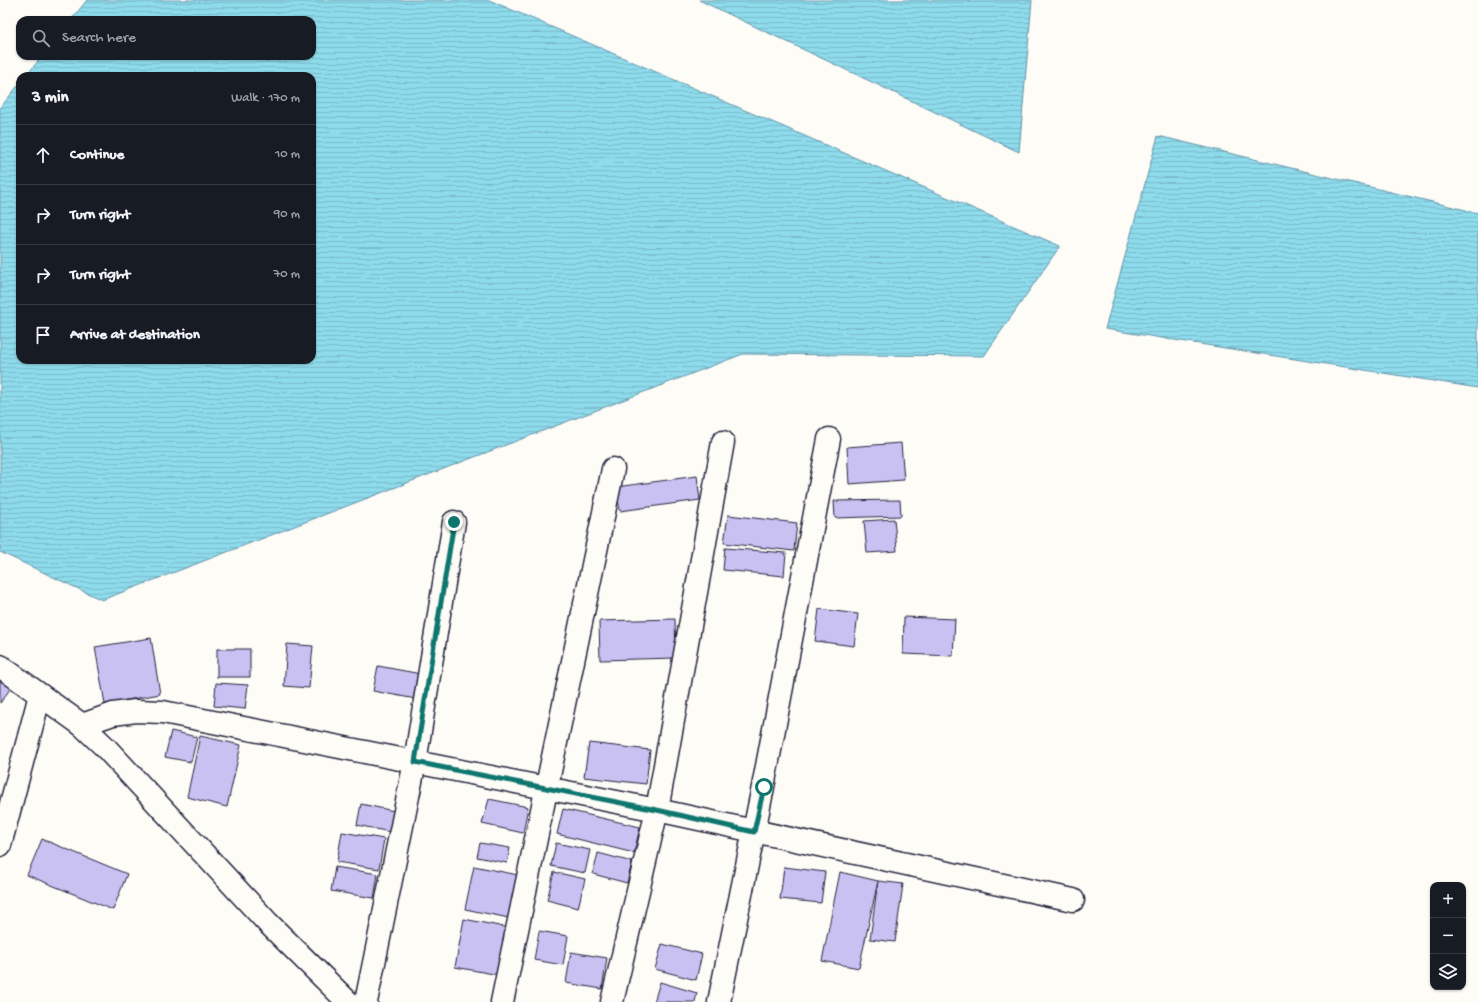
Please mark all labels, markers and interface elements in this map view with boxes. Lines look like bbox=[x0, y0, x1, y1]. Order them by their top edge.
search box bbox=[16, 16, 316, 60]
icon: search bbox=[30, 27, 52, 49]
text: Search here bbox=[62, 29, 136, 47]
text: 3 min bbox=[32, 88, 69, 108]
text: Walk · 170 m bbox=[231, 91, 300, 106]
icon: ahead bbox=[32, 144, 54, 166]
text: Continue bbox=[70, 146, 124, 164]
text: 10 m bbox=[275, 147, 300, 162]
icon: right bbox=[32, 204, 54, 226]
text: Turn right bbox=[70, 206, 130, 224]
text: 90 m bbox=[274, 207, 300, 222]
icon: right bbox=[32, 264, 54, 286]
text: Turn right bbox=[70, 266, 130, 284]
text: 70 m bbox=[274, 267, 300, 282]
icon: arrive bbox=[32, 324, 54, 346]
text: Arrive at destination bbox=[70, 326, 200, 344]
route end bbox=[445, 513, 463, 531]
route start bbox=[755, 778, 773, 796]
map controls bbox=[1430, 882, 1466, 990]
button: + bbox=[1430, 882, 1466, 918]
button: − bbox=[1430, 918, 1466, 954]
button: layers bbox=[1430, 954, 1466, 990]

